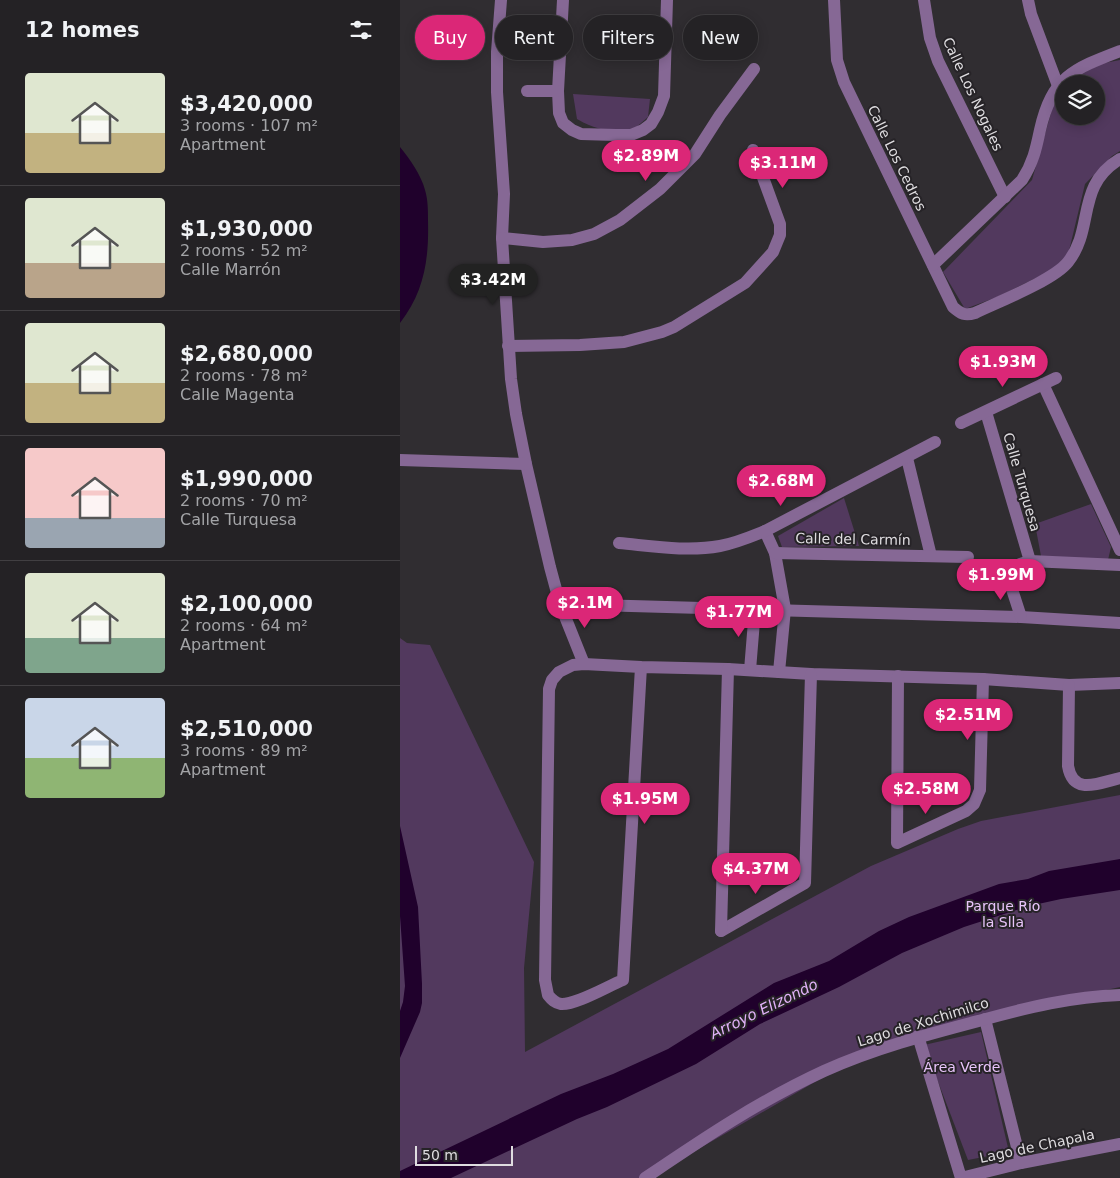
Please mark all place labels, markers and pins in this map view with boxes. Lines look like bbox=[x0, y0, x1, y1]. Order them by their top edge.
pin: $2.89M bbox=[605, 140, 687, 182]
pin: $3.11M bbox=[742, 146, 824, 189]
pin: $3.42M bbox=[452, 264, 534, 306]
pin: $1.93M bbox=[962, 346, 1044, 388]
pin: $2.68M bbox=[740, 464, 822, 507]
pin: $1.99M bbox=[960, 558, 1042, 601]
pin: $2.1M bbox=[550, 586, 620, 629]
pin: $1.77M bbox=[698, 596, 780, 638]
pin: $2.51M bbox=[927, 698, 1009, 741]
pin: $2.58M bbox=[885, 772, 967, 815]
pin: $1.95M bbox=[604, 782, 686, 825]
pin: $4.37M bbox=[715, 852, 797, 895]

